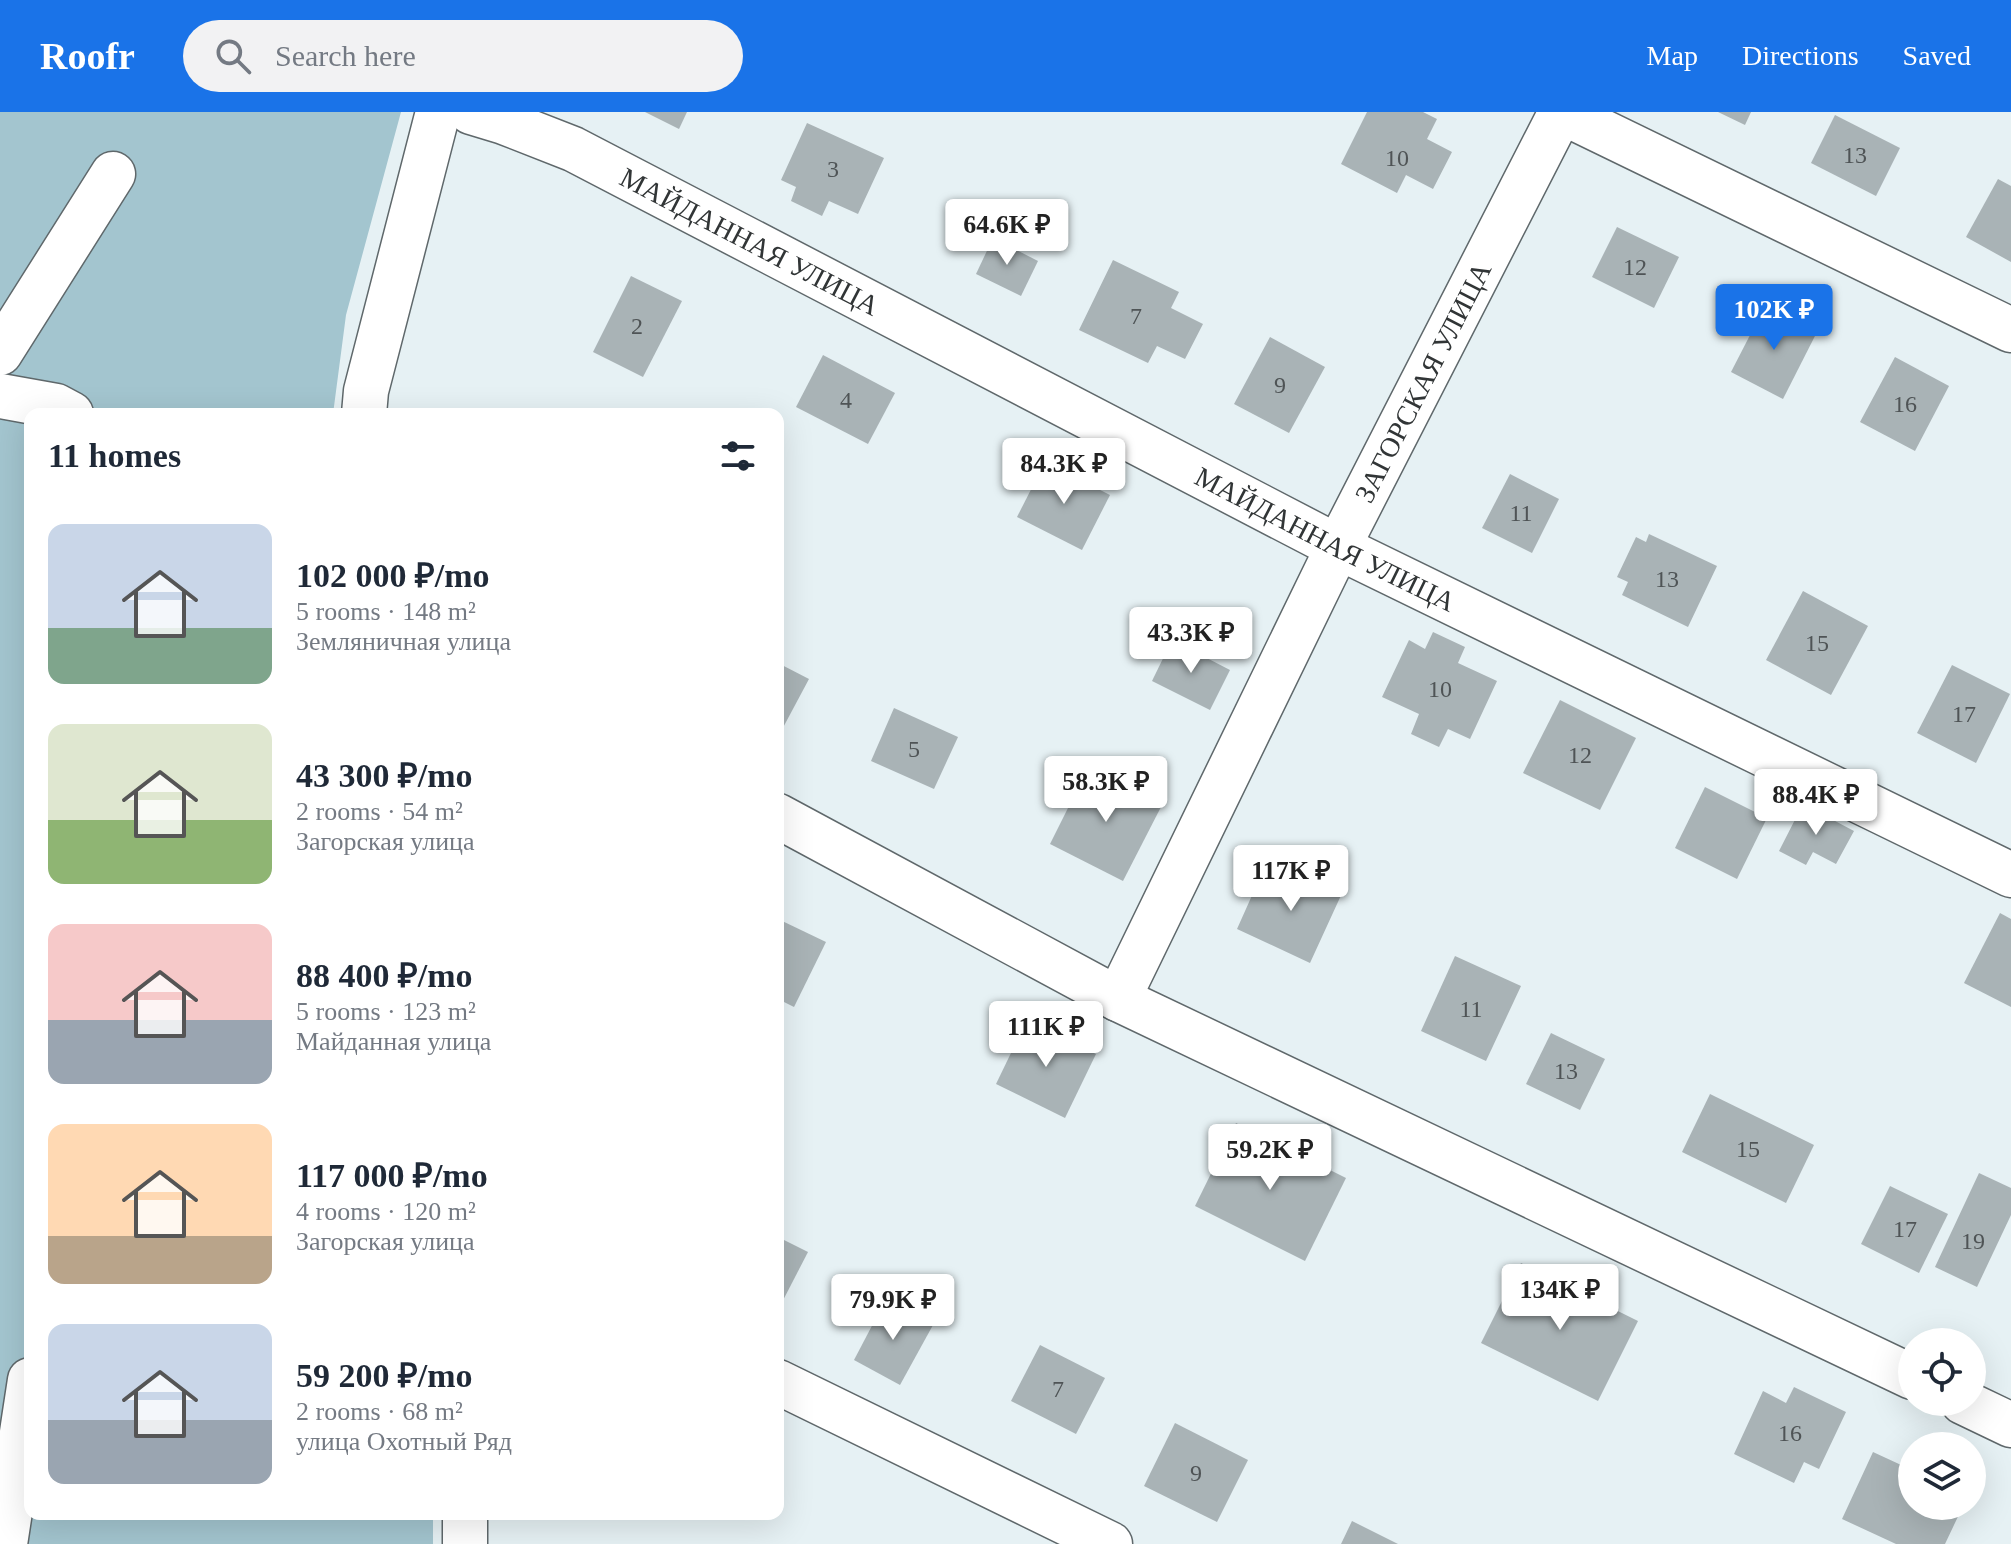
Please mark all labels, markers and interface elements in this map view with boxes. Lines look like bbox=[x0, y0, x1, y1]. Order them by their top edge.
search box bbox=[183, 20, 743, 92]
icon: search bbox=[211, 34, 255, 78]
text: Roofr bbox=[40, 35, 135, 77]
text: Search here bbox=[275, 39, 416, 72]
text: Map bbox=[1647, 40, 1698, 71]
text: Directions bbox=[1742, 40, 1859, 71]
text: Saved bbox=[1903, 40, 1971, 71]
house number: 13 bbox=[1843, 142, 1867, 168]
house number: 10 bbox=[1385, 145, 1409, 171]
house number: 3 bbox=[827, 156, 839, 182]
street label: МАЙДАННАЯ УЛИЦА bbox=[615, 161, 885, 322]
pin: 64.6K ₽ bbox=[933, 199, 1081, 267]
text: 64.6K ₽ bbox=[963, 210, 1051, 239]
house number: 12 bbox=[1623, 254, 1647, 280]
street label: ЗАГОРСКАЯ УЛИЦА bbox=[1349, 256, 1498, 508]
pin: 102K ₽ bbox=[1709, 284, 1839, 352]
text: 102K ₽ bbox=[1734, 295, 1814, 324]
house number: 7 bbox=[1130, 303, 1142, 329]
house number: 2 bbox=[631, 313, 643, 339]
house number: 9 bbox=[1274, 372, 1286, 398]
house number: 4 bbox=[840, 387, 852, 413]
house number: 16 bbox=[1893, 391, 1917, 417]
icon: filters bbox=[716, 434, 760, 478]
text: 11 homes bbox=[48, 437, 181, 474]
pin: 84.3K ₽ bbox=[990, 438, 1138, 506]
text: 84.3K ₽ bbox=[1020, 449, 1108, 478]
street label: МАЙДАННАЯ УЛИЦА bbox=[1190, 460, 1461, 618]
house number: 11 bbox=[1509, 500, 1533, 526]
icon: home bbox=[112, 556, 208, 652]
text: 102 000 ₽/mo bbox=[296, 557, 490, 594]
house number: 13 bbox=[1655, 566, 1679, 592]
text: 5 rooms · 148 m² bbox=[296, 597, 476, 626]
pin: 43.3K ₽ bbox=[1117, 607, 1265, 675]
text: 43.3K ₽ bbox=[1147, 618, 1235, 647]
text: Земляничная улица bbox=[296, 627, 511, 656]
house number: 15 bbox=[1805, 630, 1829, 656]
house number: 10 bbox=[1428, 676, 1452, 702]
house number: 17 bbox=[1952, 701, 1976, 727]
house number: 5 bbox=[908, 736, 920, 762]
house number: 12 bbox=[1568, 742, 1592, 768]
icon: home bbox=[112, 756, 208, 852]
pin: 58.3K ₽ bbox=[1032, 756, 1180, 824]
text: 43 300 ₽/mo bbox=[296, 757, 473, 794]
text: 58.3K ₽ bbox=[1062, 767, 1150, 796]
pin: 88.4K ₽ bbox=[1742, 769, 1890, 837]
text: 88.4K ₽ bbox=[1772, 780, 1860, 809]
text: 2 rooms · 54 m² bbox=[296, 797, 463, 826]
text: Загорская улица bbox=[296, 827, 475, 856]
pin: 117K ₽ bbox=[1226, 845, 1356, 913]
text: 117K ₽ bbox=[1251, 856, 1331, 885]
icon: home bbox=[112, 956, 208, 1052]
text: 88 400 ₽/mo bbox=[296, 957, 473, 994]
house number: 11 bbox=[1459, 996, 1483, 1022]
text: 5 rooms · 123 m² bbox=[296, 997, 476, 1026]
pin: 111K ₽ bbox=[981, 1001, 1111, 1069]
text: 111K ₽ bbox=[1007, 1012, 1085, 1041]
text: Майданная улица bbox=[296, 1027, 491, 1056]
house number: 13 bbox=[1554, 1058, 1578, 1084]
pin: 59.2K ₽ bbox=[1196, 1124, 1344, 1192]
text: 59.2K ₽ bbox=[1226, 1135, 1314, 1164]
house number: 15 bbox=[1736, 1136, 1760, 1162]
icon: home bbox=[112, 1156, 208, 1252]
text: 117 000 ₽/mo bbox=[296, 1157, 488, 1194]
text: 4 rooms · 120 m² bbox=[296, 1197, 476, 1226]
house number: 17 bbox=[1893, 1216, 1917, 1242]
text: Загорская улица bbox=[296, 1227, 475, 1256]
house number: 19 bbox=[1961, 1228, 1985, 1254]
pin: 134K ₽ bbox=[1495, 1264, 1625, 1332]
pin: 79.9K ₽ bbox=[819, 1274, 967, 1342]
text: 134K ₽ bbox=[1520, 1275, 1600, 1304]
text: 79.9K ₽ bbox=[849, 1285, 937, 1314]
map controls bbox=[1898, 1328, 1986, 1520]
button: locate bbox=[1898, 1328, 1986, 1416]
icon: home bbox=[112, 1356, 208, 1452]
text: 59 200 ₽/mo bbox=[296, 1357, 473, 1394]
house number: 7 bbox=[1052, 1376, 1064, 1402]
text: 2 rooms · 68 m² bbox=[296, 1397, 463, 1426]
house number: 16 bbox=[1778, 1420, 1802, 1446]
text: улица Охотный Ряд bbox=[296, 1427, 512, 1456]
button: layers bbox=[1898, 1432, 1986, 1520]
house number: 9 bbox=[1190, 1460, 1202, 1486]

